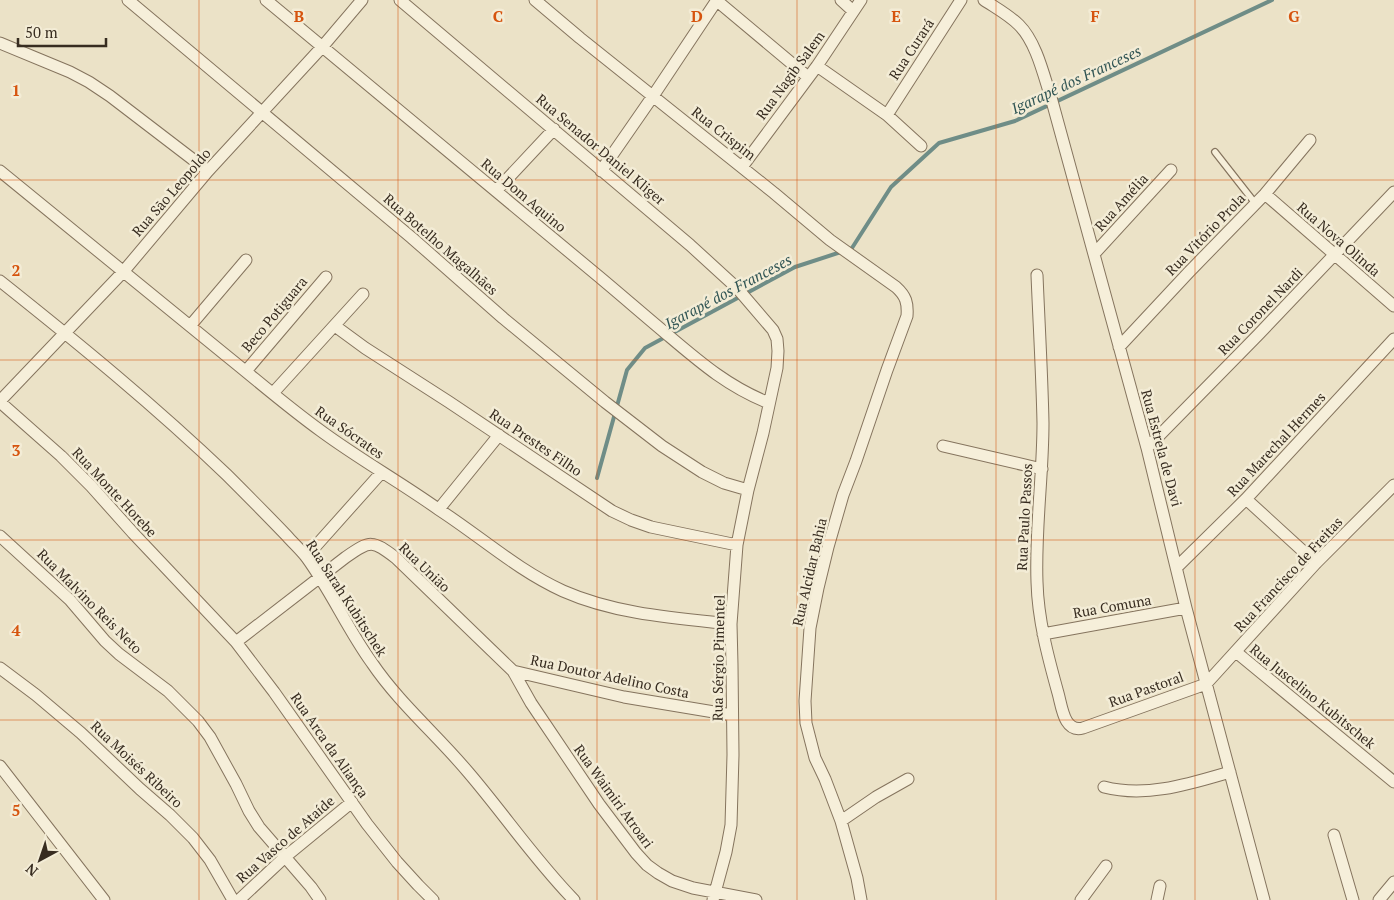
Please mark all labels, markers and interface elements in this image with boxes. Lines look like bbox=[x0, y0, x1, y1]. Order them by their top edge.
text: B bbox=[294, 5, 304, 27]
text: C bbox=[493, 5, 503, 27]
text: D bbox=[691, 5, 703, 27]
text: E bbox=[891, 5, 901, 27]
text: F bbox=[1090, 5, 1100, 27]
text: G bbox=[1288, 5, 1300, 27]
scale bar bbox=[18, 15, 105, 47]
street label: Rua Curará bbox=[884, 15, 938, 83]
text: 50 m bbox=[25, 22, 58, 42]
street label: Rua Nagib Salem bbox=[751, 27, 829, 123]
water label: Igarapé dos Franceses bbox=[1007, 40, 1144, 118]
text: 1 bbox=[11, 79, 21, 101]
street label: Rua Senador Daniel Kliger bbox=[532, 89, 670, 209]
street label: Rua Crispim bbox=[688, 102, 760, 164]
street label: Rua São Leopoldo bbox=[127, 144, 215, 240]
street label: Rua Dom Aquino bbox=[478, 154, 571, 236]
street label: Rua Amélia bbox=[1090, 169, 1152, 235]
street label: Rua Botelho Magalhães bbox=[380, 189, 502, 299]
street label: Rua Vitório Prola bbox=[1161, 189, 1249, 279]
street label: Rua Nova Olinda bbox=[1293, 197, 1385, 281]
water label: Igarapé dos Franceses bbox=[660, 249, 795, 333]
text: 2 bbox=[11, 259, 21, 281]
street label: Rua Coronel Nardi bbox=[1213, 263, 1307, 359]
street label: Beco Potiguara bbox=[237, 272, 311, 356]
street label: Rua Estrela de Davi bbox=[1137, 387, 1187, 509]
street label: Rua Marechal Hermes bbox=[1223, 388, 1329, 500]
street label: Rua Sócrates bbox=[312, 401, 388, 463]
street label: Rua Prestes Filho bbox=[486, 404, 586, 480]
text: 3 bbox=[11, 439, 21, 461]
street label: Rua Monte Horebe bbox=[68, 443, 162, 541]
street label: Rua Paulo Passos bbox=[1012, 463, 1036, 571]
street label: Rua Francisco de Freitas bbox=[1230, 512, 1346, 636]
street label: Rua Alcidar Bahia bbox=[787, 516, 831, 628]
street label: Rua Sarah Kubitschek bbox=[302, 536, 392, 661]
street label: Rua União bbox=[395, 538, 455, 596]
street label: Rua Malvino Reis Neto bbox=[33, 544, 147, 658]
street label: Rua Comuna bbox=[1071, 590, 1153, 622]
street label: Rua Sérgio Pimentel bbox=[707, 595, 729, 721]
text: 4 bbox=[11, 619, 21, 641]
street label: Rua Juscelino Kubitschek bbox=[1246, 639, 1380, 753]
street label: Rua Doutor Adelino Costa bbox=[529, 650, 691, 702]
street label: Rua Pastoral bbox=[1106, 667, 1186, 711]
street label: Rua Arca da Aliança bbox=[287, 689, 373, 801]
street label: Rua Moisés Ribeiro bbox=[87, 716, 187, 812]
street label: Rua Waimiri Atroari bbox=[570, 740, 658, 852]
street label: Rua Vasco de Ataíde bbox=[232, 791, 338, 887]
text: 5 bbox=[11, 799, 21, 821]
north arrow bbox=[15, 835, 65, 885]
text: N bbox=[21, 859, 41, 881]

